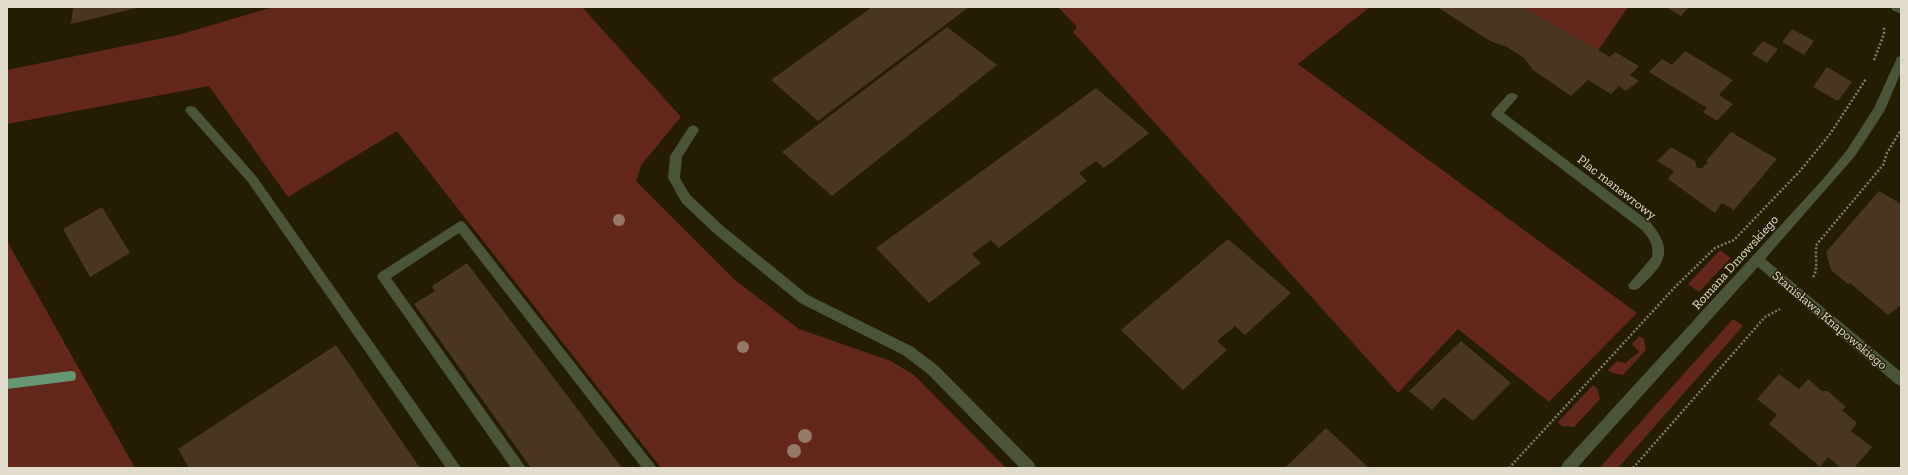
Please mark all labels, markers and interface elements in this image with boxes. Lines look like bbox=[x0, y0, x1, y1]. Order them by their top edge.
street label: Plac manewrowy bbox=[1575, 152, 1660, 223]
street label: Romana Dmowskiego bbox=[1689, 212, 1781, 312]
street label: Stanisława Knapowskiego bbox=[1770, 268, 1891, 373]

